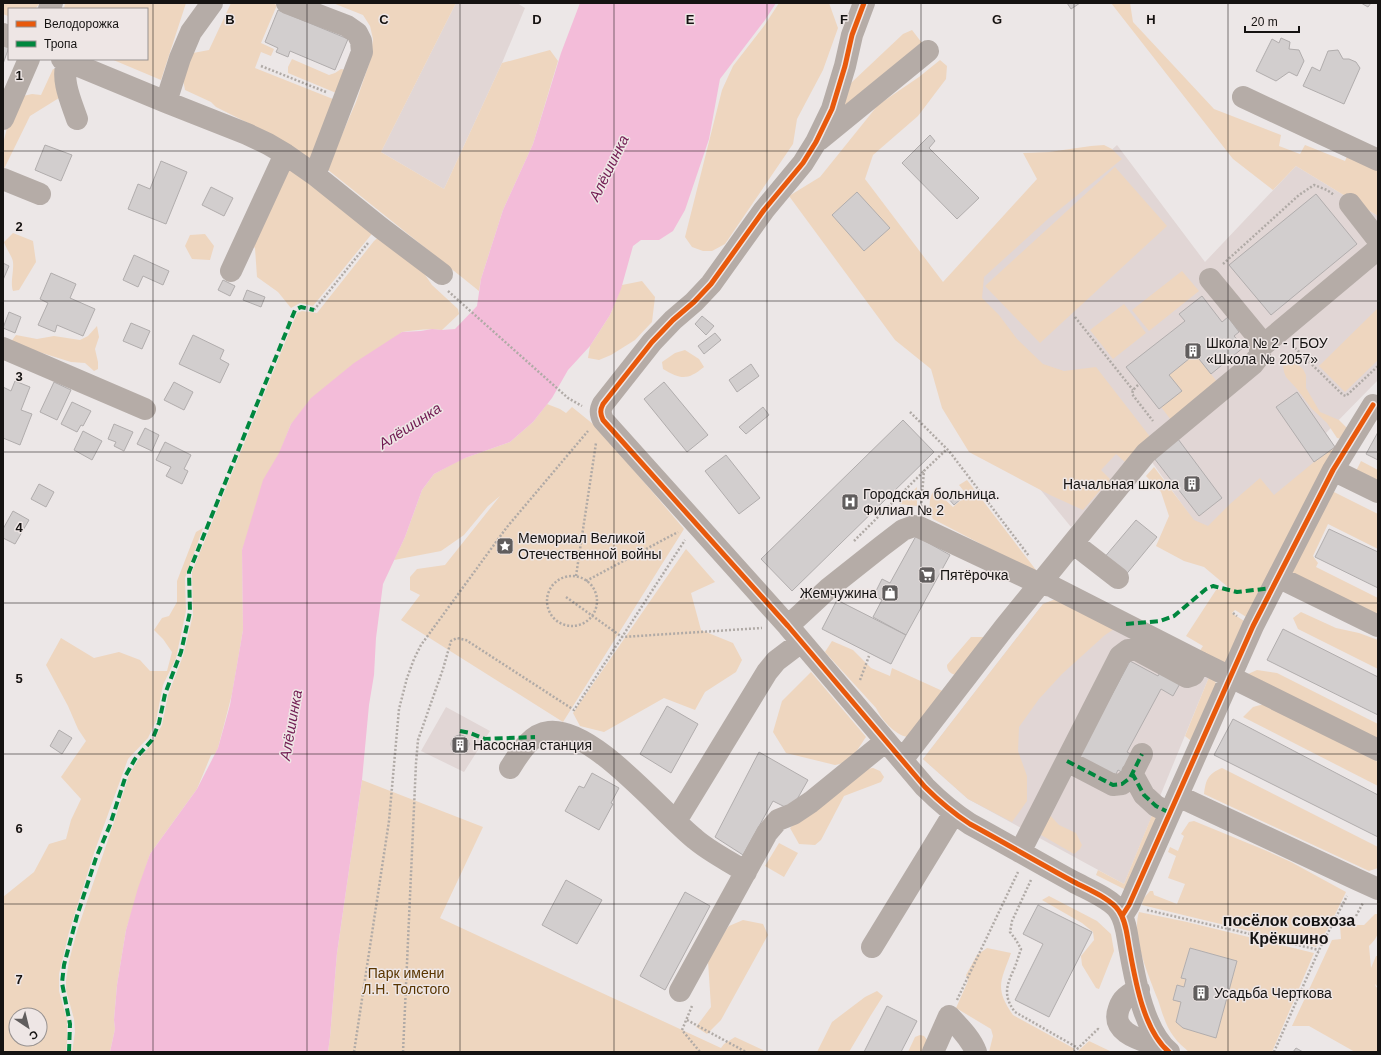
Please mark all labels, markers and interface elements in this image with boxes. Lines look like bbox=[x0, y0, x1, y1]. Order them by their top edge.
legend bbox=[8, 8, 148, 60]
scale bar bbox=[1245, 8, 1299, 34]
text: B bbox=[225, 12, 235, 27]
text: C bbox=[379, 12, 389, 27]
text: D bbox=[532, 12, 542, 27]
text: E bbox=[686, 12, 695, 27]
text: F bbox=[840, 12, 848, 27]
text: G bbox=[992, 12, 1002, 27]
text: H bbox=[1146, 12, 1156, 27]
text: 20 m bbox=[1251, 15, 1278, 29]
text: Велодорожка bbox=[44, 17, 119, 31]
text: Тропа bbox=[44, 37, 78, 51]
text: 1 bbox=[15, 68, 23, 83]
water label: Алёшинка bbox=[585, 132, 632, 204]
text: 2 bbox=[15, 219, 23, 234]
place label: Школа № 2 - ГБОУ «Школа № 2057» bbox=[1206, 335, 1328, 367]
building icon: Школа № 2 - ГБОУ «Школа № 2057» bbox=[1183, 341, 1203, 361]
text: 3 bbox=[15, 369, 23, 384]
water label: Алёшинка bbox=[374, 399, 444, 453]
building icon: Начальная школа bbox=[1182, 474, 1202, 494]
place label: Начальная школа bbox=[1063, 476, 1179, 492]
place label: Городская больница. Филиал № 2 bbox=[863, 486, 1000, 518]
hospital icon: Городская больница. Филиал № 2 bbox=[840, 492, 860, 512]
text: 4 bbox=[15, 520, 23, 535]
place label: Мемориал Великой Отечественной войны bbox=[518, 530, 662, 562]
place icon: Мемориал Великой Отечественной войны bbox=[495, 536, 515, 556]
supermarket icon: Пятёрочка bbox=[917, 565, 937, 585]
place label: Пятёрочка bbox=[940, 567, 1009, 583]
shop icon: Жемчужина bbox=[880, 583, 900, 603]
place label: Жемчужина bbox=[800, 585, 877, 601]
text: 5 bbox=[15, 671, 23, 686]
water label: Алёшинка bbox=[276, 688, 305, 762]
building icon: Насосная станция bbox=[450, 735, 470, 755]
place label: Насосная станция bbox=[473, 737, 592, 753]
text: 6 bbox=[15, 821, 23, 836]
district label: посёлок совхоза Крёкшино bbox=[1223, 912, 1355, 947]
park label: Парк имени Л.Н. Толстого bbox=[362, 965, 450, 997]
text: 7 bbox=[15, 972, 23, 987]
building icon: Усадьба Черткова bbox=[1191, 983, 1211, 1003]
place label: Усадьба Черткова bbox=[1214, 985, 1332, 1001]
north arrow bbox=[8, 1007, 48, 1047]
text: С bbox=[27, 1028, 40, 1042]

